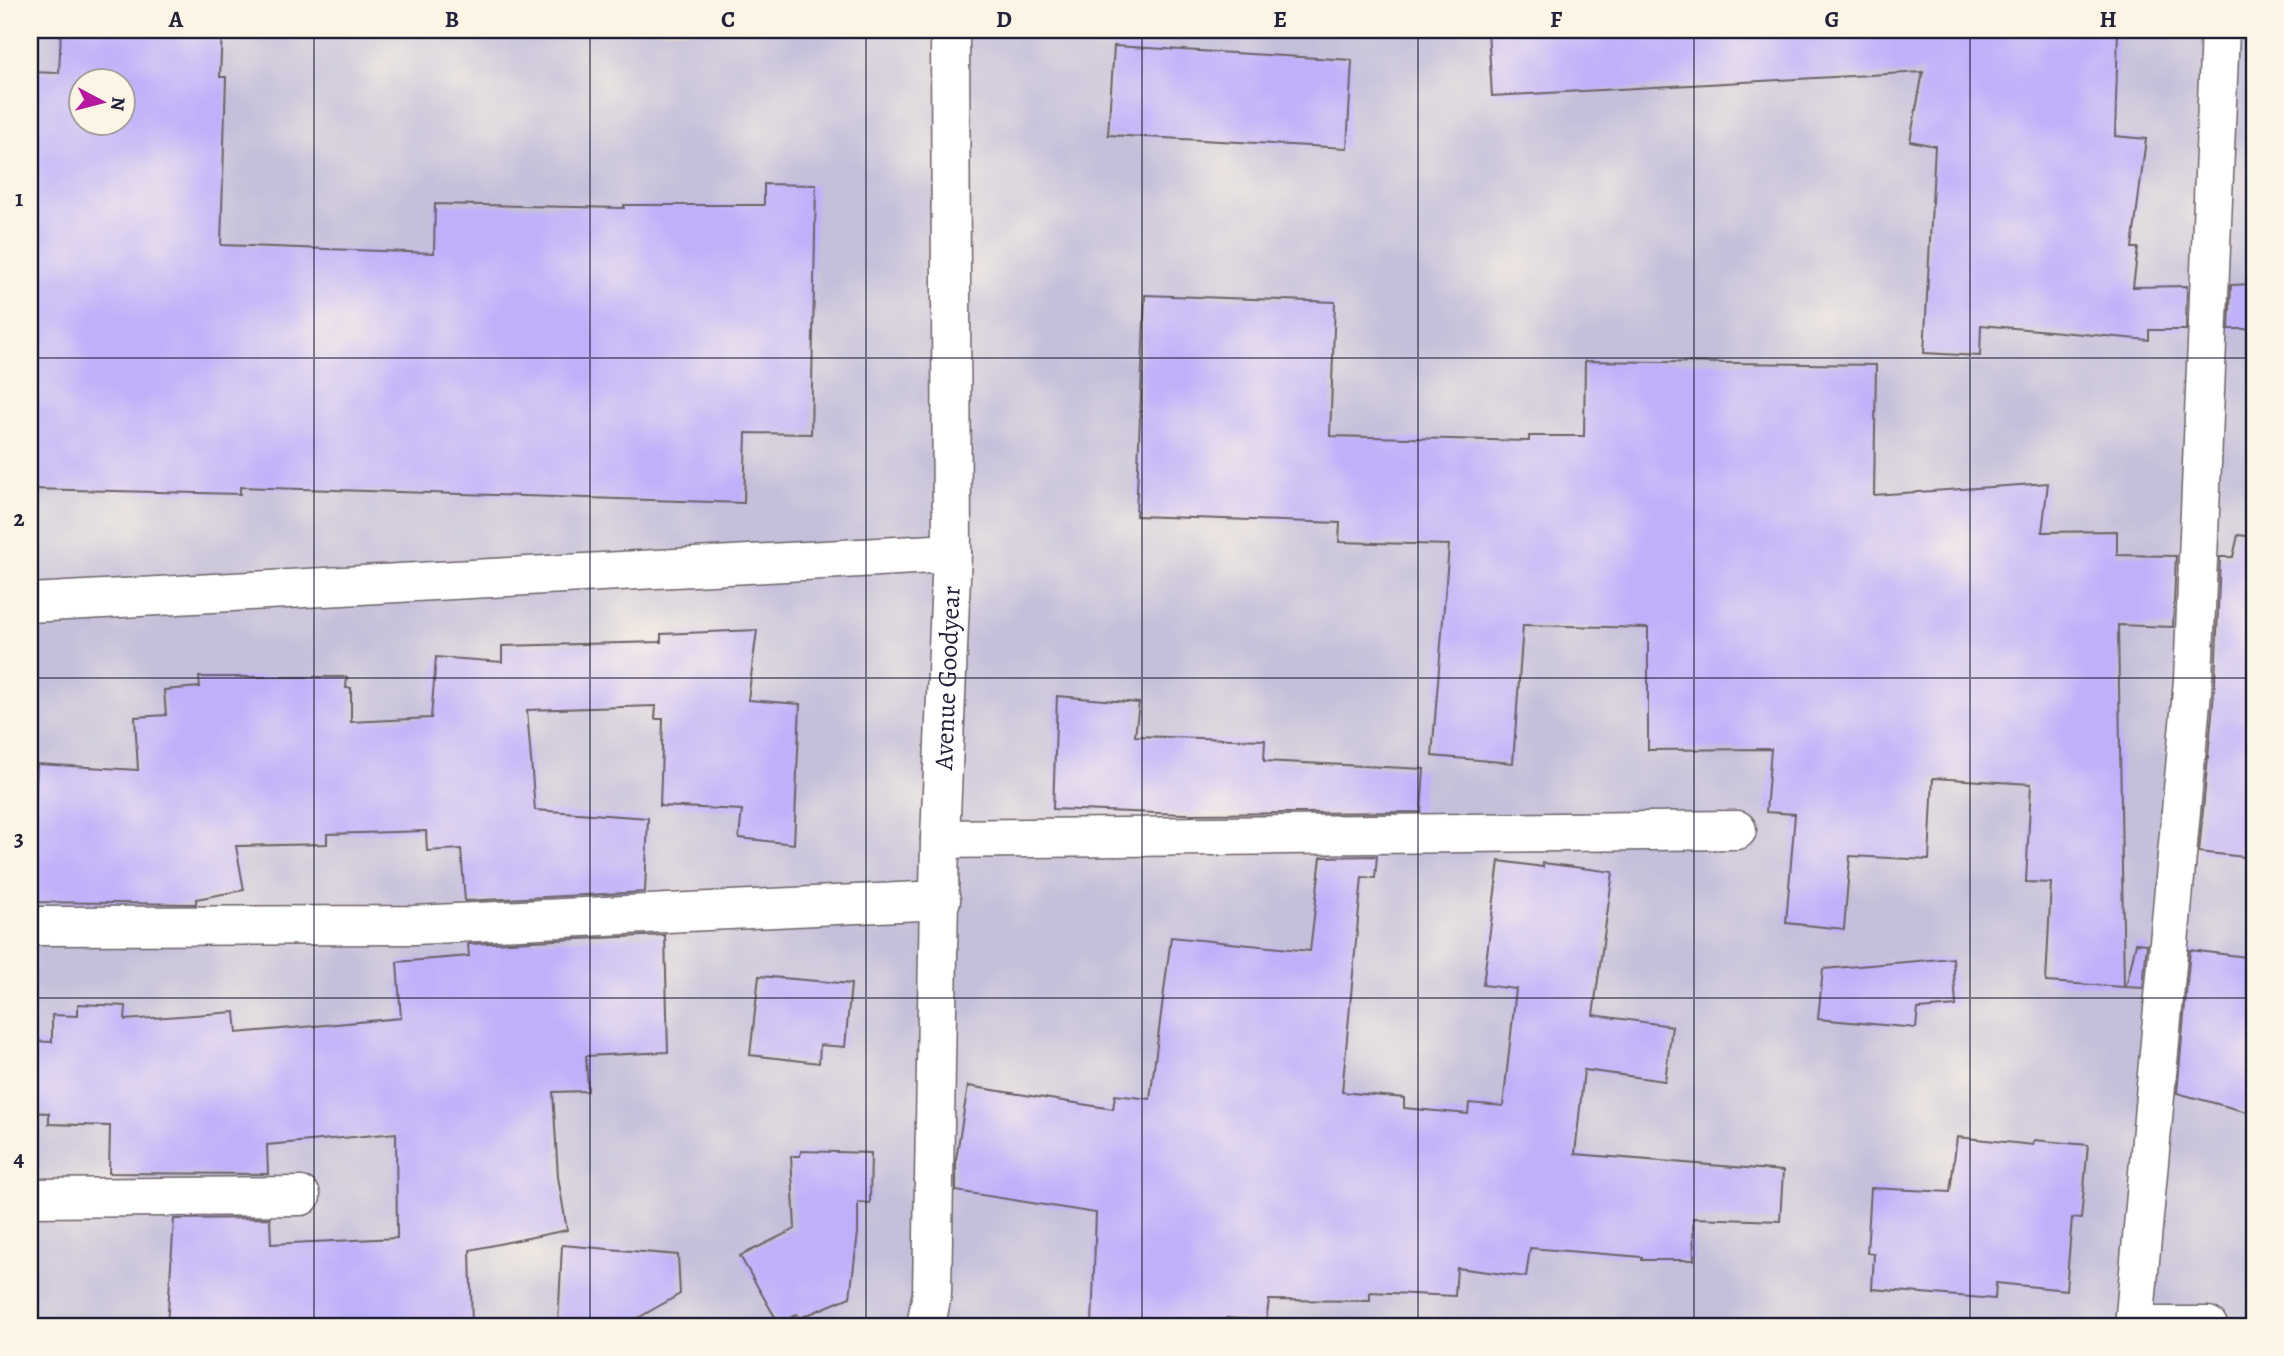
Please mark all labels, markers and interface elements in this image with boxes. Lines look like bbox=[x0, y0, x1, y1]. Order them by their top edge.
text: A bbox=[168, 4, 184, 35]
text: B bbox=[445, 4, 459, 35]
text: C bbox=[721, 4, 735, 35]
text: D bbox=[996, 4, 1012, 35]
text: E bbox=[1273, 4, 1287, 35]
text: F bbox=[1550, 4, 1563, 35]
text: G bbox=[1824, 4, 1840, 35]
text: H bbox=[2099, 4, 2117, 35]
north arrow bbox=[66, 66, 136, 136]
text: N bbox=[104, 95, 132, 113]
text: 1 bbox=[15, 183, 23, 214]
text: 2 bbox=[13, 503, 25, 534]
street label: Avenue Goodyear bbox=[925, 585, 968, 772]
text: 3 bbox=[14, 823, 24, 854]
text: 4 bbox=[14, 1143, 25, 1174]

